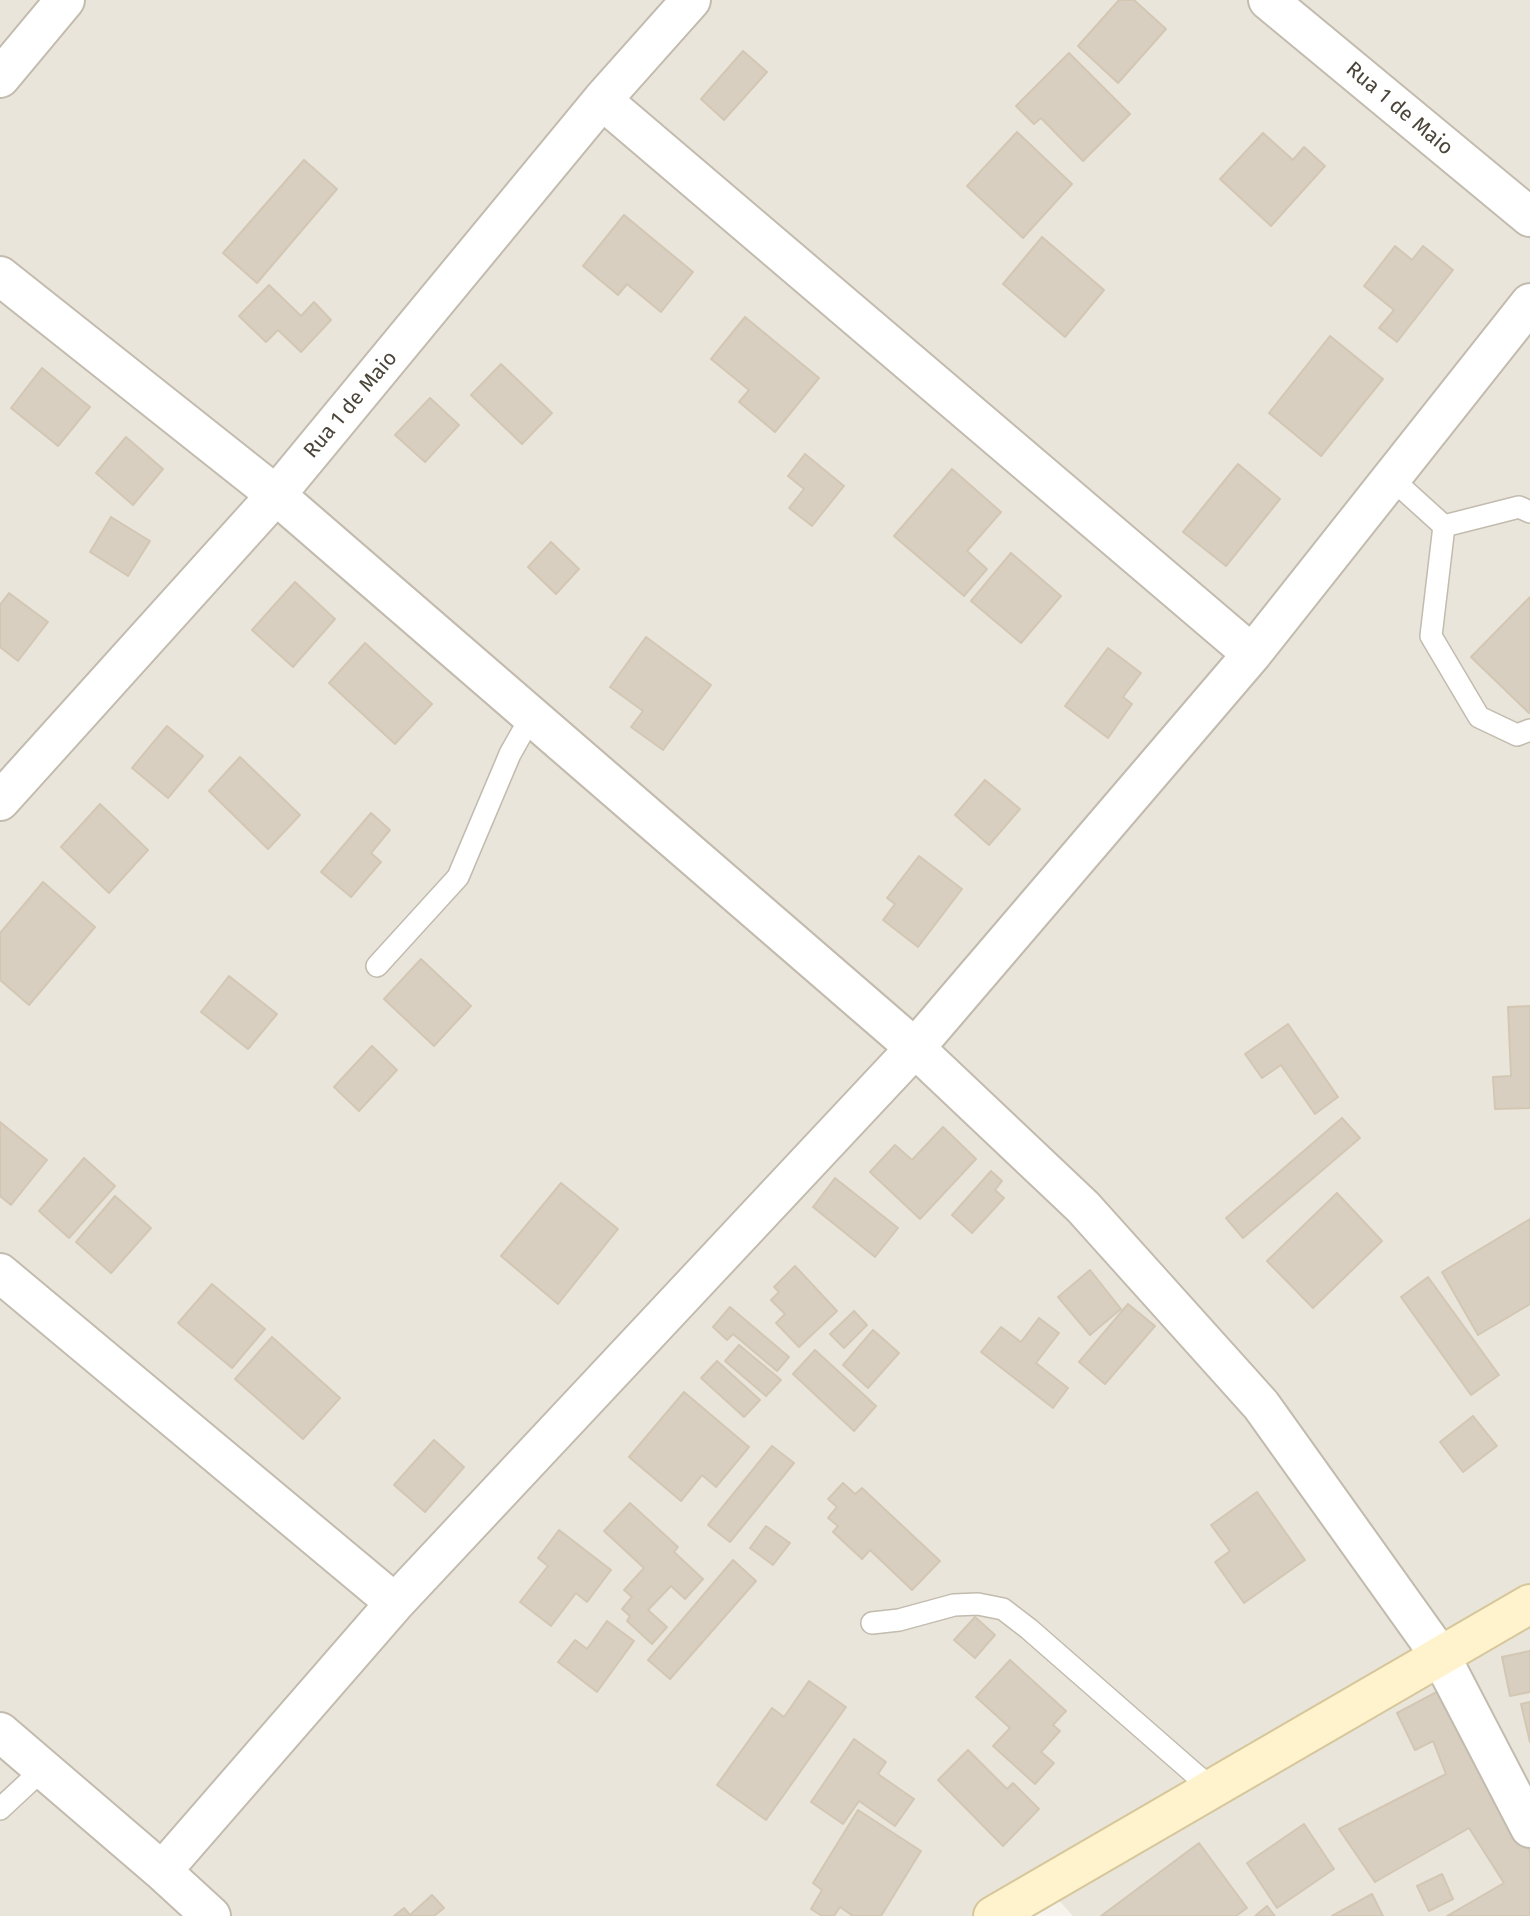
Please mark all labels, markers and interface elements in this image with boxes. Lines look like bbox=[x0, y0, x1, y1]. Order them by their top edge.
street label: Rua 1 de Maio bbox=[1340, 57, 1458, 161]
street label: Rua 1 de Maio bbox=[299, 346, 403, 464]

